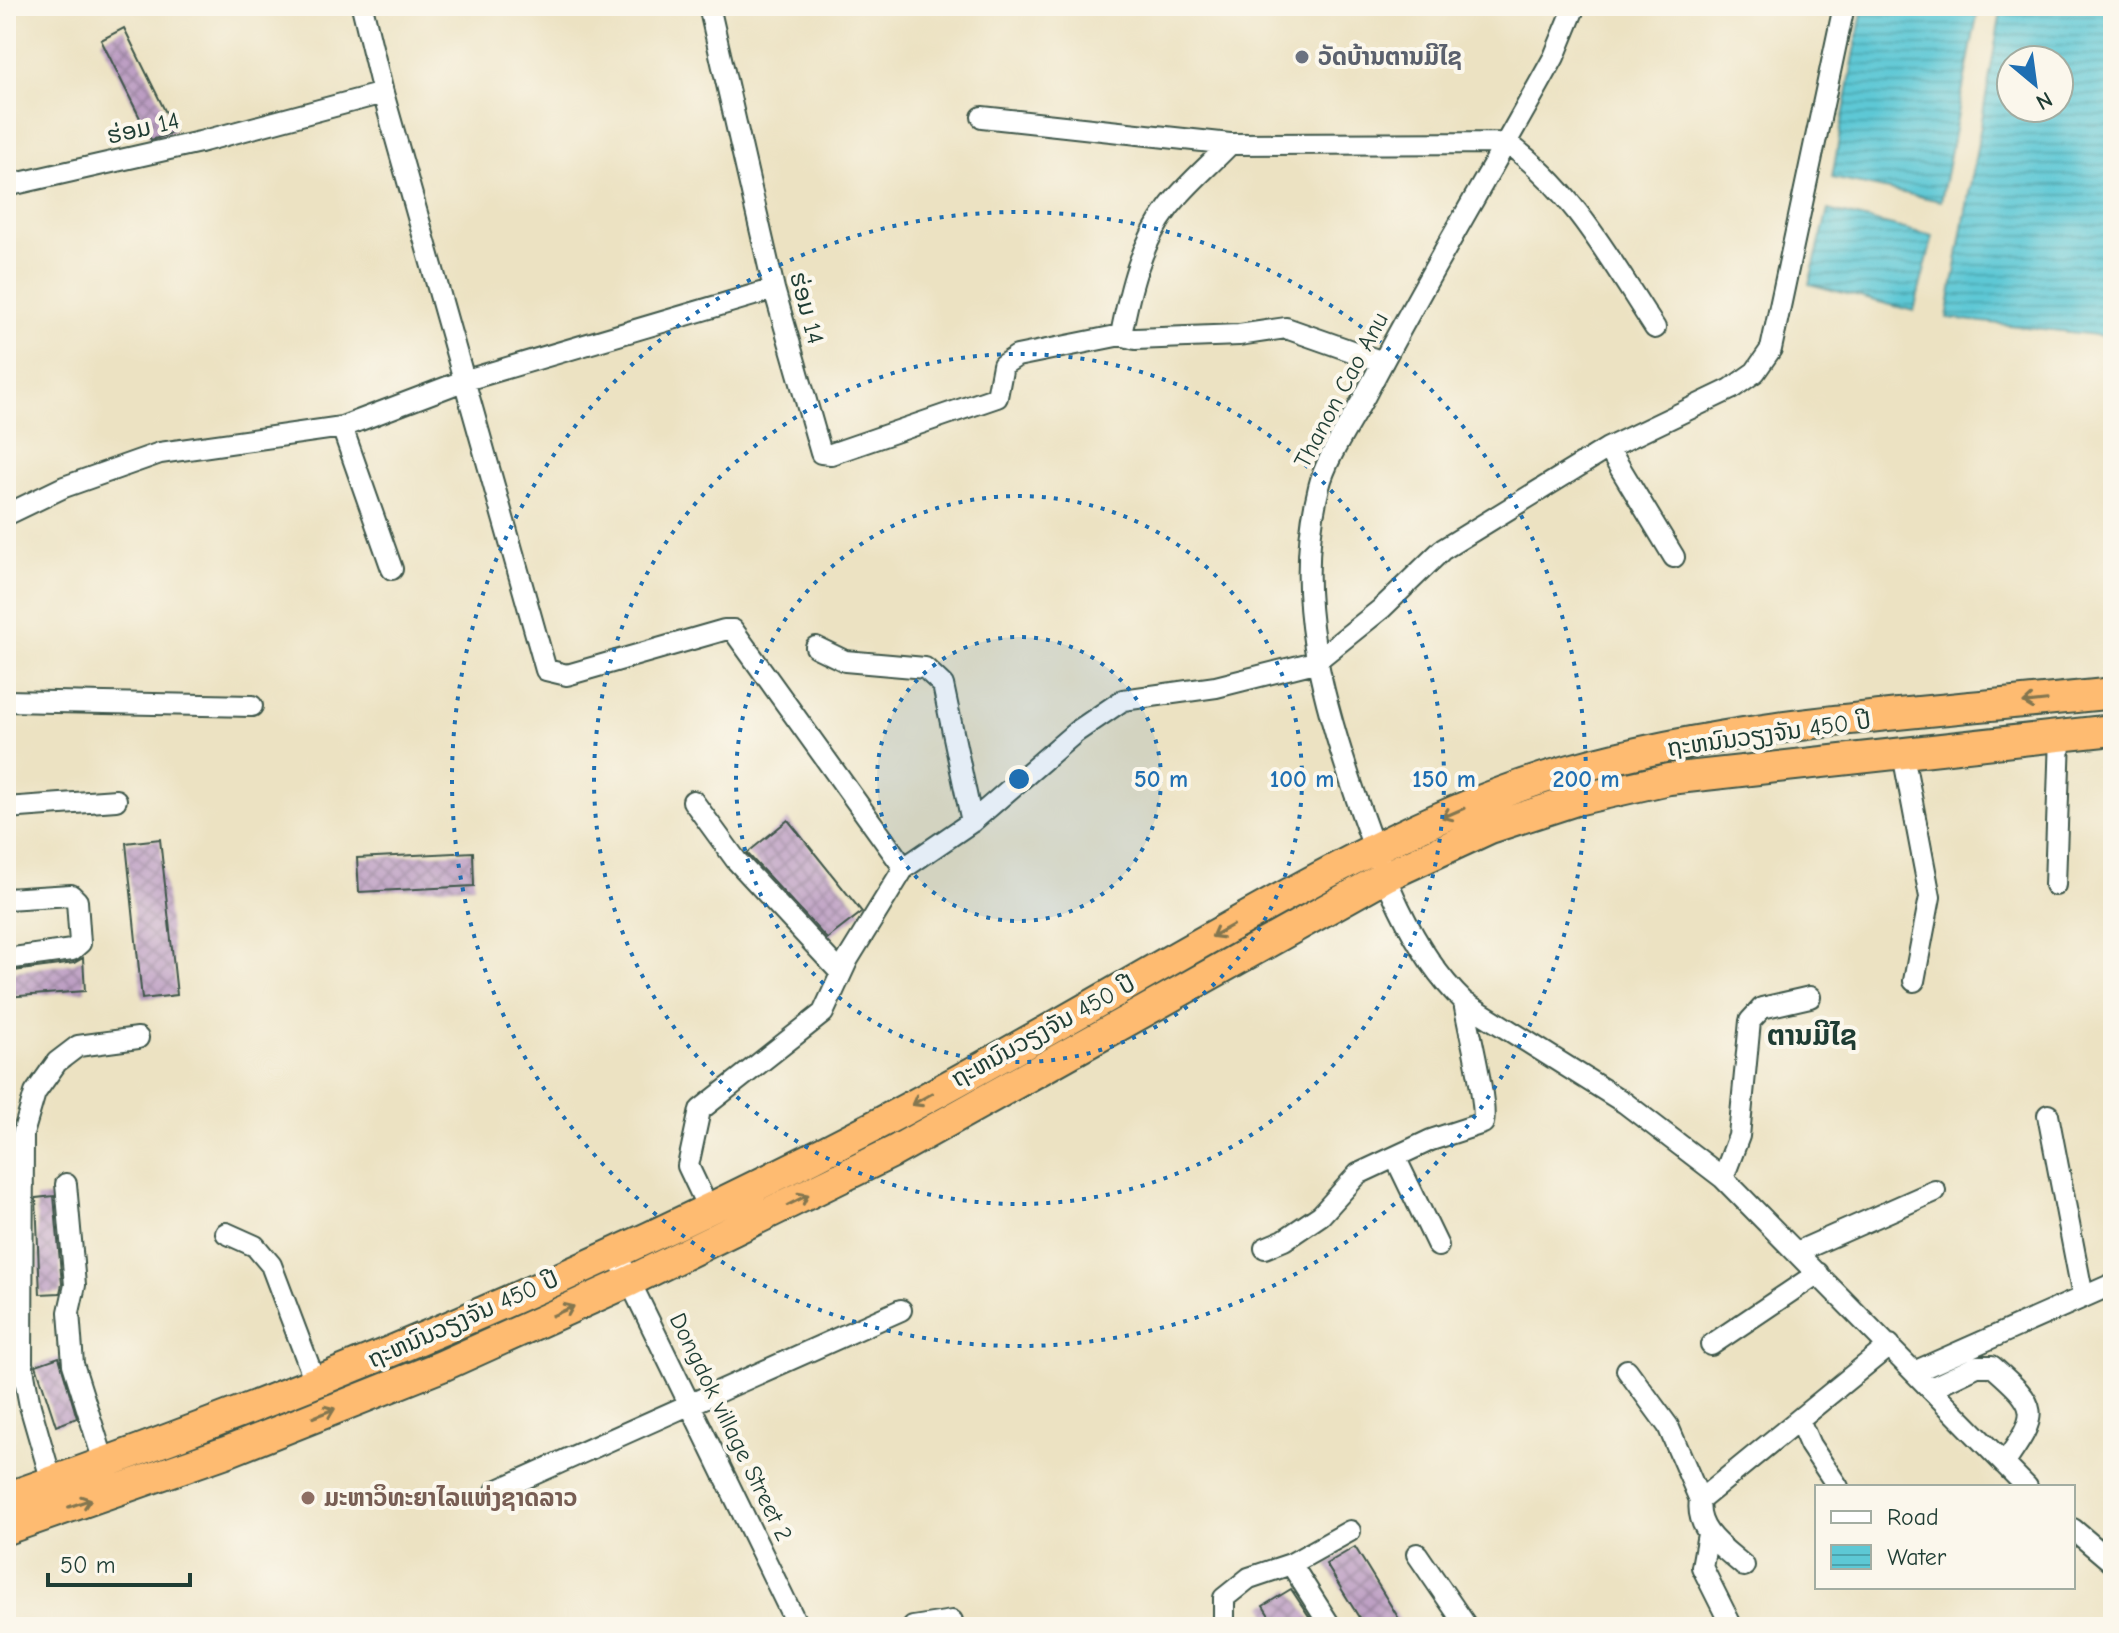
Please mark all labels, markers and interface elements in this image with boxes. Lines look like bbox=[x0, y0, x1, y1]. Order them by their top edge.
place label: ວັດບ້ານຕານມີໄຊ bbox=[1318, 42, 1462, 71]
north arrow bbox=[1995, 44, 2075, 124]
marker: ວັດບ້ານຕານມີໄຊ bbox=[1293, 48, 1311, 66]
text: N bbox=[2032, 86, 2057, 115]
street label: ຮ່ອມ 14 bbox=[104, 106, 182, 150]
street label: ຮ່ອມ 14 bbox=[784, 269, 830, 347]
street label: Thanon Cao Anu bbox=[1288, 307, 1394, 473]
one-way arrow bbox=[2023, 694, 2049, 709]
street label: ຖະຫນົນວຽງຈັນ 450 ປີ bbox=[1665, 706, 1873, 762]
centre of rings bbox=[1005, 765, 1033, 793]
text: 50 m bbox=[1134, 765, 1188, 793]
text: 100 m bbox=[1270, 765, 1334, 793]
text: 150 m bbox=[1412, 765, 1476, 793]
text: 200 m bbox=[1552, 765, 1620, 793]
one-way arrow bbox=[1441, 806, 1466, 821]
one-way arrow bbox=[1211, 924, 1234, 940]
street label: ຖະຫນົນວຽງຈັນ 450 ປີ bbox=[946, 969, 1140, 1093]
district label: ຕານມີໄຊ bbox=[1767, 1019, 1857, 1052]
one-way arrow bbox=[910, 1092, 934, 1108]
one-way arrow bbox=[785, 1192, 809, 1207]
street label: ຖະຫນົນວຽງຈັນ 450 ປີ bbox=[363, 1264, 563, 1374]
one-way arrow bbox=[550, 1303, 574, 1318]
street label: Dongdok village Street 2 bbox=[663, 1308, 799, 1546]
one-way arrow bbox=[311, 1405, 336, 1420]
place label: ມະຫາວິທະຍາໄລແຫ່ງຊາດລາວ bbox=[324, 1483, 577, 1512]
legend bbox=[1815, 1485, 2075, 1589]
marker: ມະຫາວິທະຍາໄລແຫ່ງຊາດລາວ bbox=[299, 1489, 317, 1507]
one-way arrow bbox=[67, 1495, 92, 1510]
text: Road bbox=[1887, 1503, 1939, 1531]
scale bar bbox=[48, 1537, 190, 1587]
text: Water bbox=[1887, 1543, 1947, 1571]
text: 50 m bbox=[60, 1551, 116, 1579]

